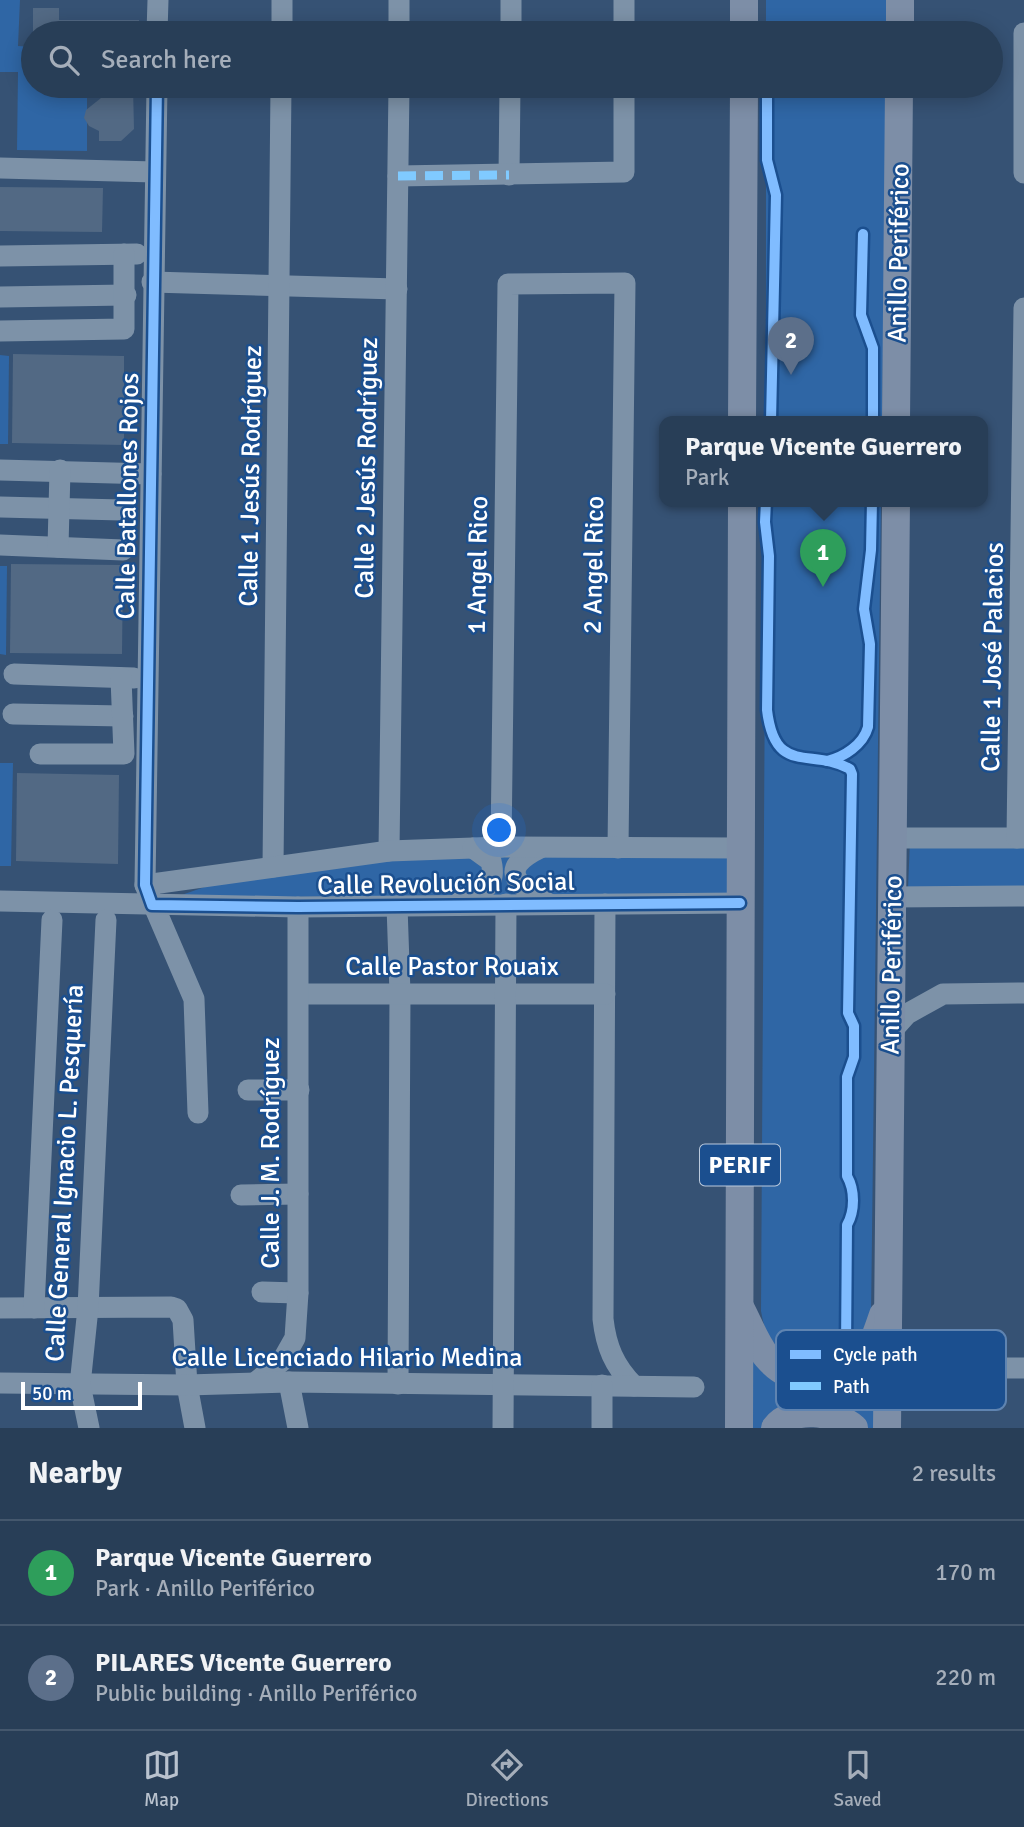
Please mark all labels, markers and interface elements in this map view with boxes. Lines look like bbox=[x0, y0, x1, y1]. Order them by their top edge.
search box bbox=[21, 21, 1003, 98]
icon: search bbox=[45, 41, 83, 79]
text: Search here bbox=[101, 44, 232, 76]
street label: Anillo Periférico bbox=[881, 163, 917, 343]
pin: 2 bbox=[768, 317, 814, 375]
street label: Calle 2 Jesús Rodríguez bbox=[349, 337, 385, 599]
street label: Calle 1 Jesús Rodríguez bbox=[233, 345, 269, 607]
street label: Calle Batallones Rojos bbox=[110, 372, 146, 620]
popup bbox=[659, 416, 988, 507]
text: Parque Vicente Guerrero bbox=[685, 431, 962, 463]
text: Park bbox=[685, 463, 729, 492]
street label: 1 Angel Rico bbox=[461, 496, 495, 634]
street label: 2 Angel Rico bbox=[577, 496, 611, 634]
pin: 1 bbox=[800, 529, 846, 587]
street label: Calle 1 José Palacios bbox=[975, 542, 1011, 772]
your location bbox=[482, 813, 516, 847]
street label: Calle Revolución Social bbox=[317, 866, 575, 902]
street label: Anillo Periférico bbox=[874, 875, 910, 1055]
street label: Calle Pastor Rouaix bbox=[345, 951, 559, 983]
street label: Calle General Ignacio L. Pesquería bbox=[39, 984, 91, 1363]
street label: Calle J. M. Rodríguez bbox=[255, 1037, 287, 1269]
road number: PERIF bbox=[700, 1144, 780, 1185]
legend bbox=[776, 1330, 1006, 1410]
street label: Calle Licenciado Hilario Medina bbox=[171, 1342, 523, 1374]
text: Cycle path bbox=[833, 1343, 918, 1367]
text: Path bbox=[833, 1375, 870, 1399]
scale bar bbox=[21, 1379, 142, 1411]
text: 50 m bbox=[32, 1382, 72, 1406]
text: Nearby bbox=[28, 1455, 122, 1492]
text: 2 results bbox=[912, 1459, 996, 1488]
text: Parque Vicente Guerrero bbox=[95, 1542, 372, 1574]
text: 1 bbox=[45, 1558, 57, 1587]
text: 170 m bbox=[935, 1558, 996, 1587]
text: Park · Anillo Periférico bbox=[95, 1574, 315, 1603]
text: PILARES Vicente Guerrero bbox=[95, 1647, 392, 1679]
text: 2 bbox=[45, 1663, 57, 1692]
text: 220 m bbox=[935, 1663, 996, 1692]
text: Public building · Anillo Periférico bbox=[95, 1679, 417, 1708]
tab: Map bbox=[143, 1746, 181, 1812]
tab: Directions bbox=[466, 1746, 549, 1812]
tab: Saved bbox=[834, 1746, 881, 1812]

